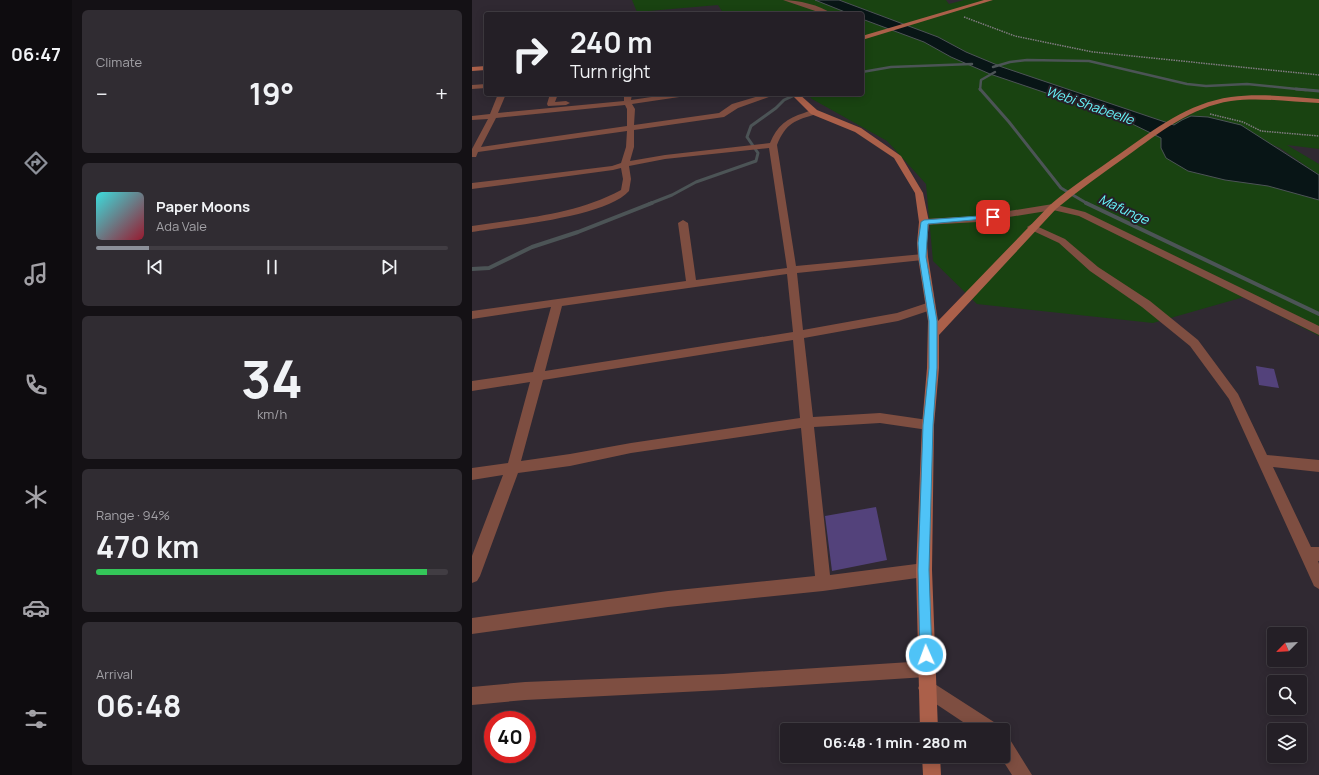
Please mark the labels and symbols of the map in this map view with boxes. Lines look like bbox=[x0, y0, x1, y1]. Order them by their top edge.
water label: Webi Shabeelle bbox=[1044, 82, 1138, 129]
water label: Mafunge bbox=[1096, 190, 1153, 229]
pin bbox=[976, 200, 1010, 234]
north arrow bbox=[1267, 627, 1307, 667]
position arrow bbox=[905, 634, 947, 676]
speed limit sign: 40 bbox=[484, 711, 536, 763]

